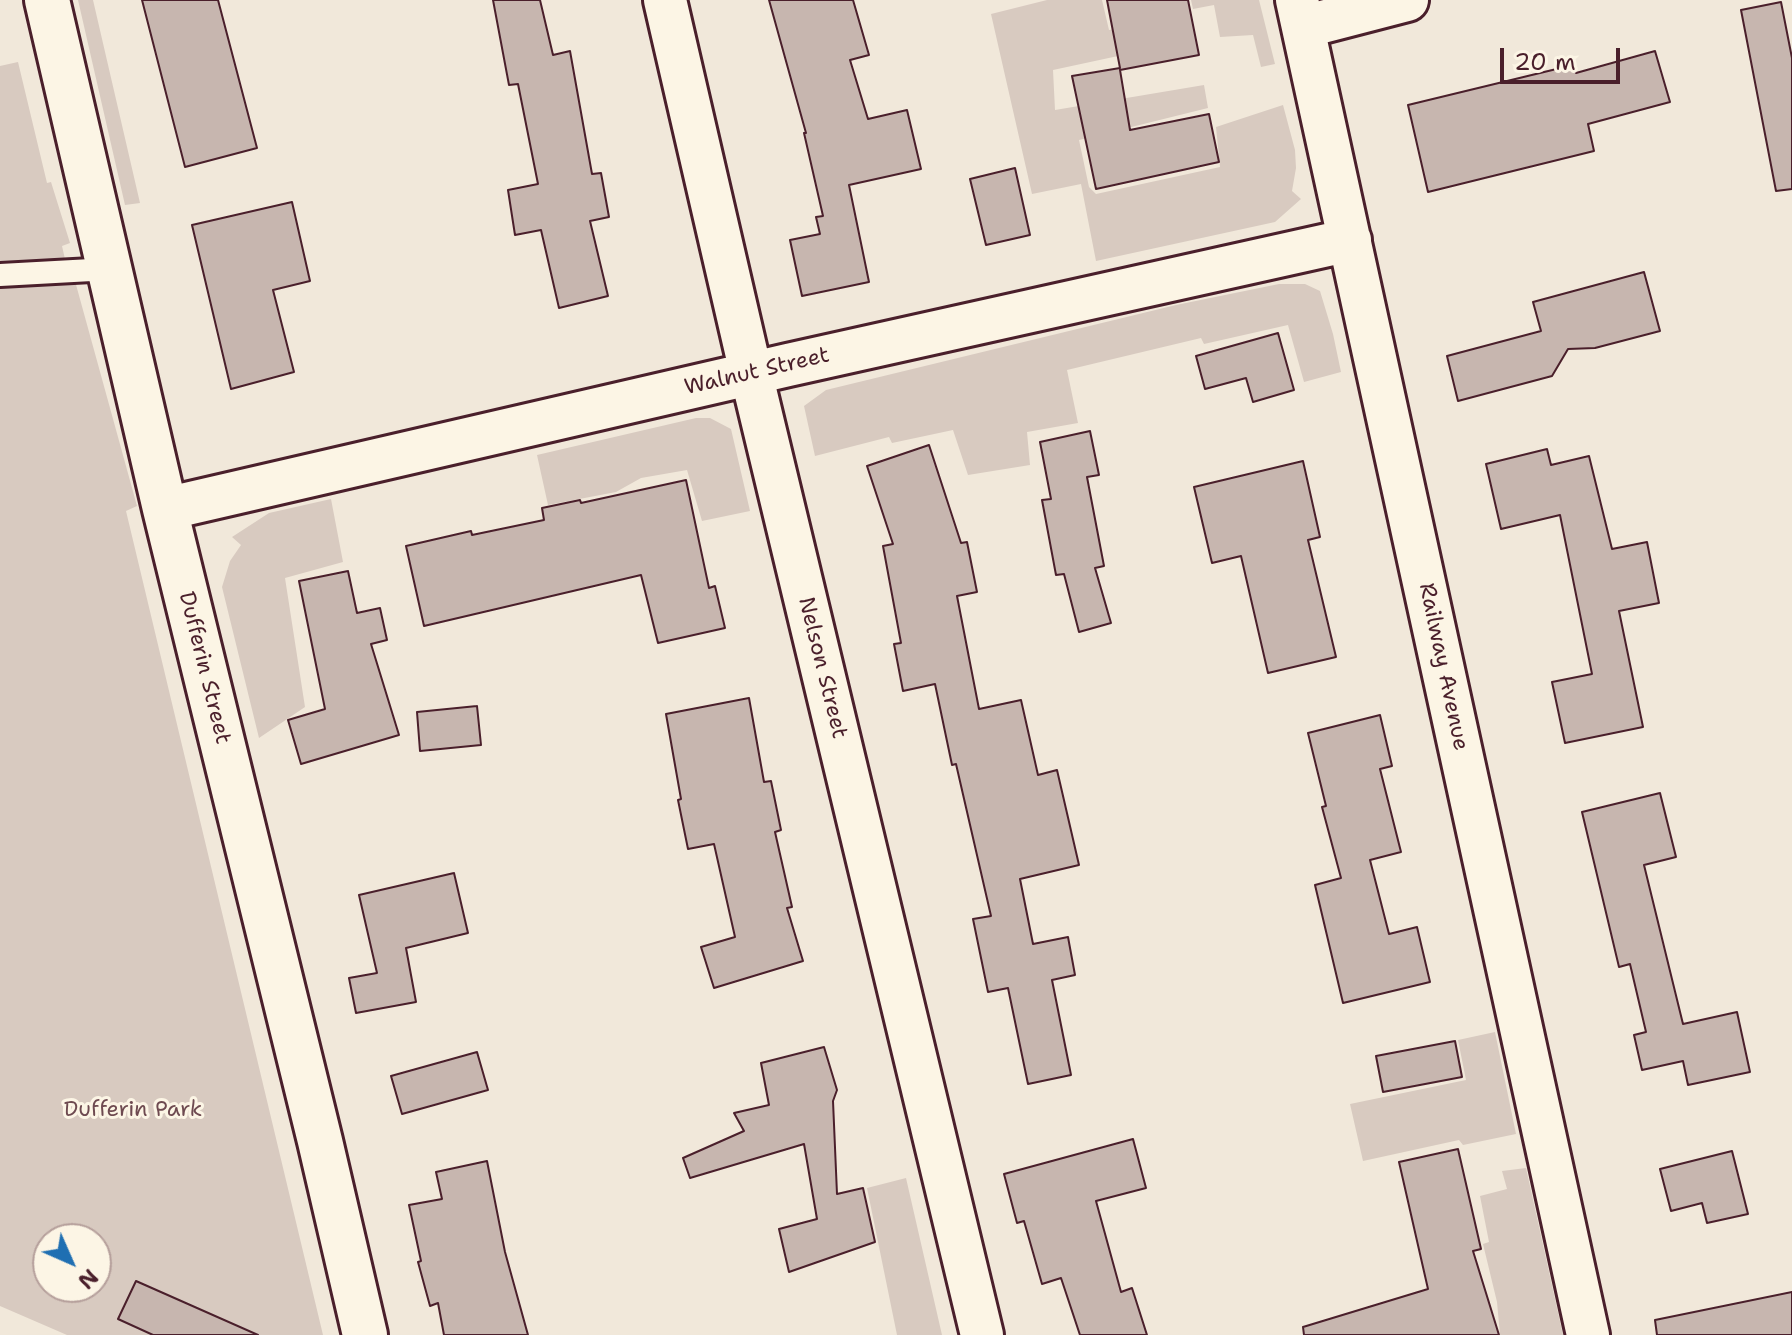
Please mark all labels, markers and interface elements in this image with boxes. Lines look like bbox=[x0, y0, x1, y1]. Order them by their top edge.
scale bar bbox=[1504, 32, 1624, 82]
text: 20 m bbox=[1514, 46, 1576, 78]
street label: Walnut Street bbox=[682, 342, 832, 402]
street label: Railway Avenue bbox=[1412, 581, 1474, 753]
street label: Dufferin Street bbox=[172, 589, 236, 747]
street label: Nelson Street bbox=[792, 595, 852, 741]
park label: Dufferin Park bbox=[64, 1097, 202, 1123]
north arrow bbox=[32, 1223, 112, 1303]
text: N bbox=[71, 1262, 104, 1295]

